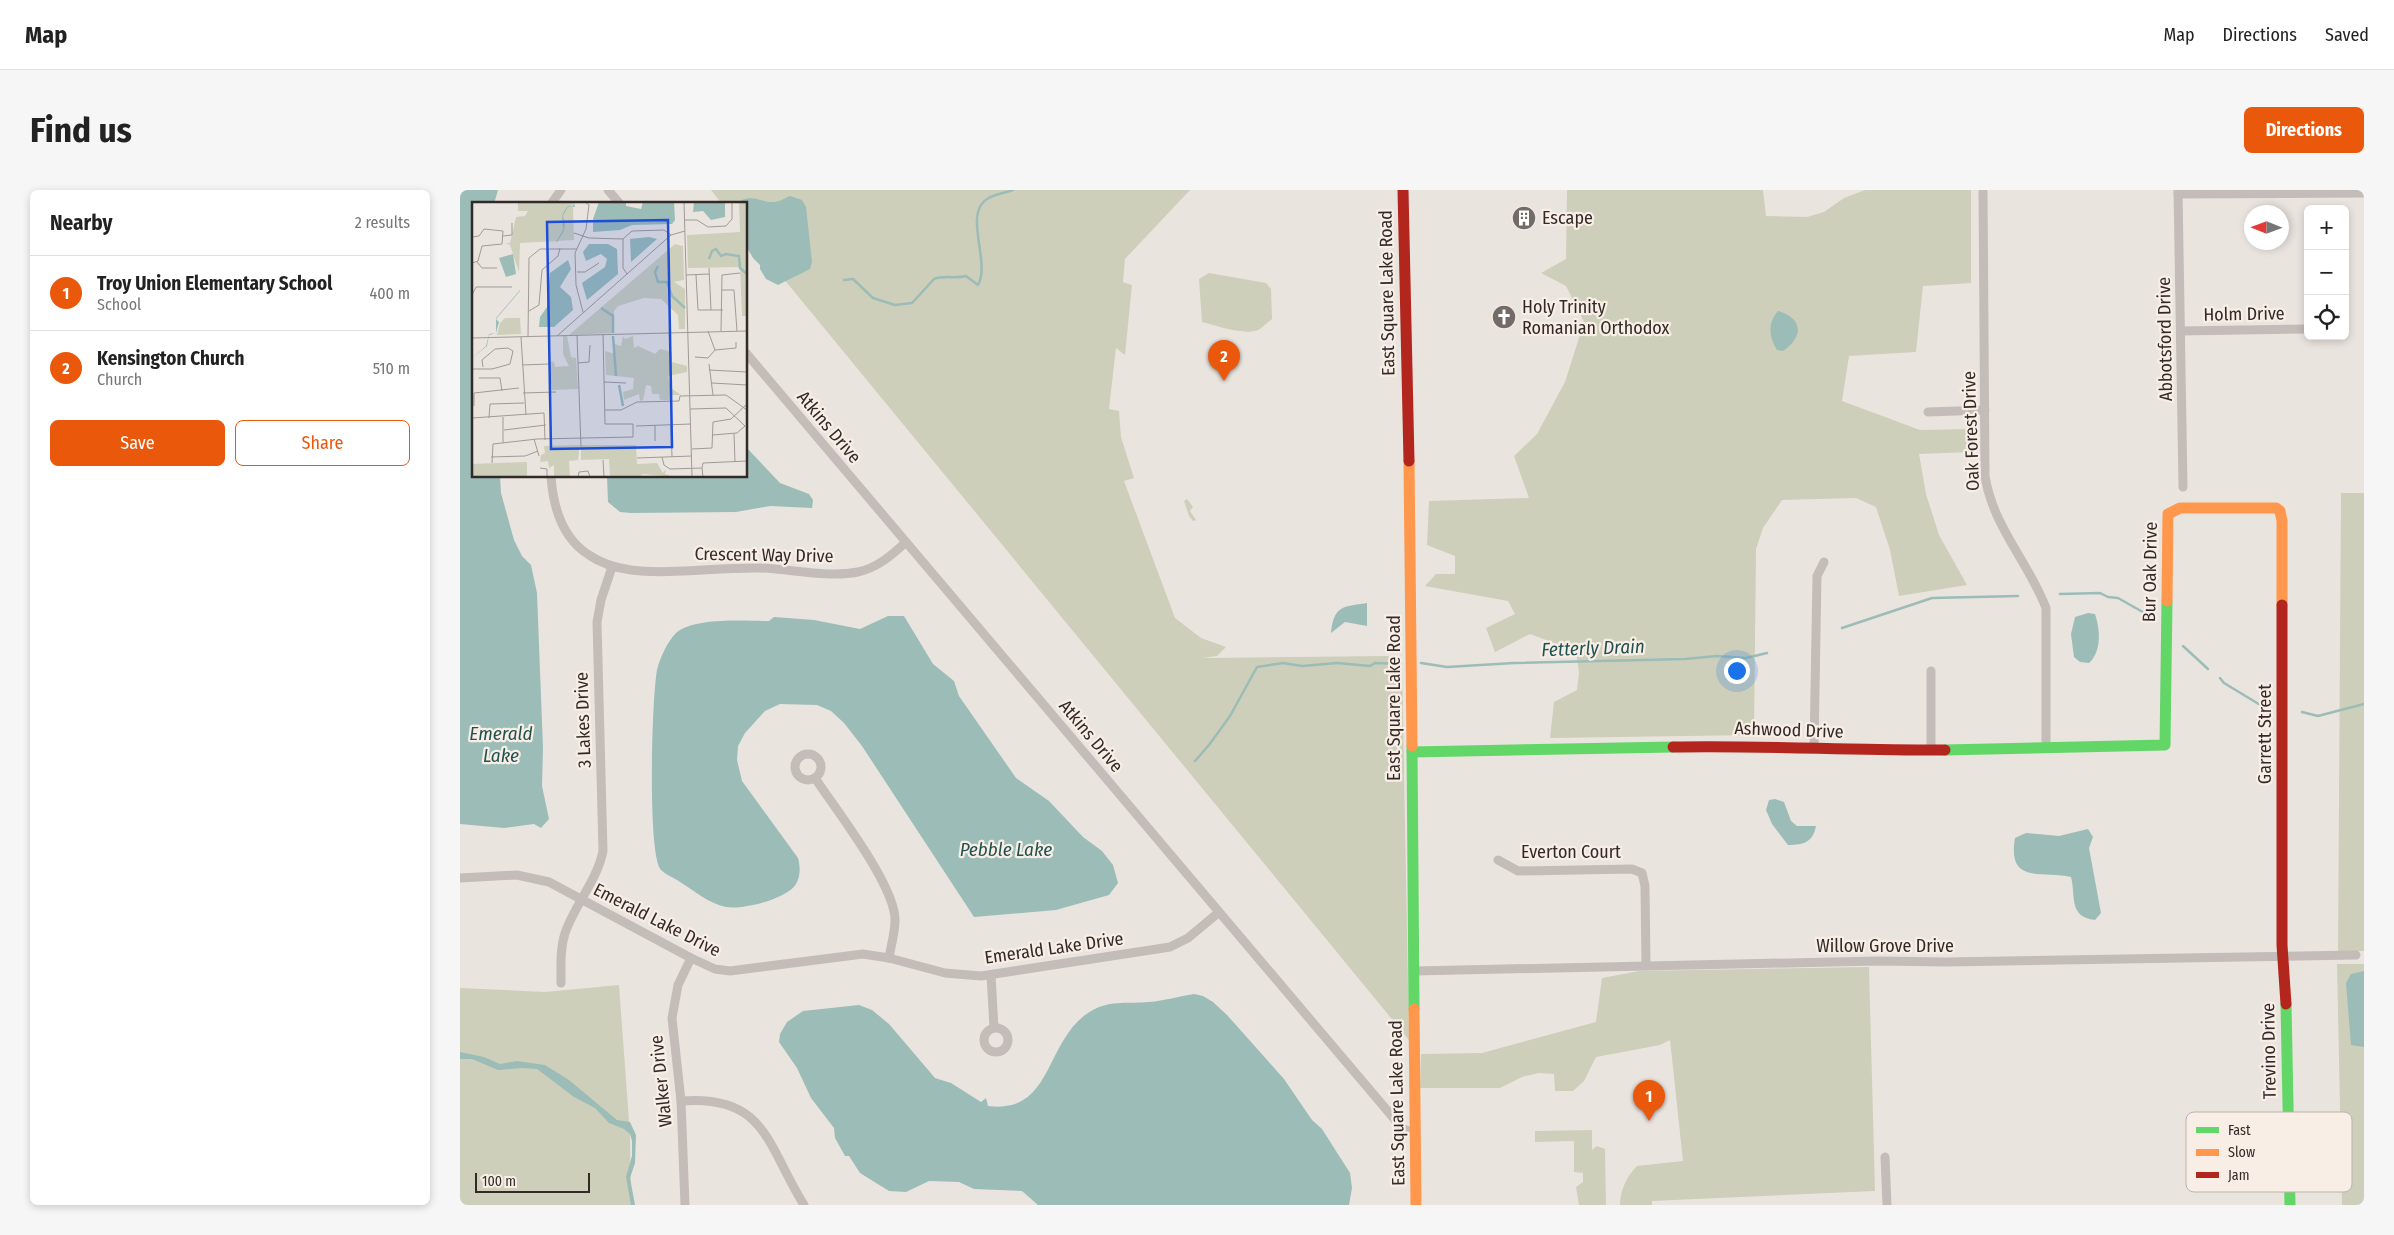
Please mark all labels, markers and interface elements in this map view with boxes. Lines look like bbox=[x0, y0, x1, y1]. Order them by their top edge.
text: Map bbox=[25, 21, 67, 49]
text: Map bbox=[2163, 24, 2195, 46]
text: Directions bbox=[2223, 24, 2297, 46]
text: Saved bbox=[2325, 24, 2369, 46]
button: Directions bbox=[2244, 107, 2364, 153]
text: Find us bbox=[30, 109, 132, 151]
inset map bbox=[472, 202, 748, 478]
building icon: Escape bbox=[1511, 205, 1537, 231]
north arrow bbox=[2244, 205, 2289, 250]
map controls bbox=[2304, 205, 2349, 340]
button: + bbox=[2304, 205, 2349, 250]
place label: Escape bbox=[1542, 207, 1593, 229]
text: Nearby bbox=[50, 210, 112, 236]
street label: East Square Lake Road bbox=[1375, 210, 1399, 376]
text: 2 results bbox=[355, 213, 410, 232]
button: − bbox=[2304, 250, 2349, 295]
text: Troy Union Elementary School bbox=[97, 272, 332, 295]
street label: Abbotsford Drive bbox=[2153, 277, 2177, 401]
text: 1 bbox=[63, 284, 69, 303]
text: 400 m bbox=[370, 284, 410, 303]
text: School bbox=[97, 295, 141, 314]
button: locate bbox=[2304, 295, 2349, 340]
place label: Holy Trinity Romanian Orthodox bbox=[1522, 296, 1670, 339]
street label: Holm Drive bbox=[2203, 302, 2285, 326]
church icon: Holy Trinity Romanian Orthodox bbox=[1491, 304, 1517, 330]
pin: 2 bbox=[1208, 340, 1240, 381]
text: Kensington Church bbox=[97, 347, 245, 370]
text: 2 bbox=[62, 359, 70, 378]
text: 510 m bbox=[373, 359, 410, 378]
text: Church bbox=[97, 370, 142, 389]
street label: Oak Forest Drive bbox=[1958, 371, 1984, 491]
street label: Atkins Drive bbox=[792, 386, 866, 468]
button: Save bbox=[50, 420, 225, 466]
button: Share bbox=[235, 420, 410, 466]
street label: Bur Oak Drive bbox=[2138, 521, 2162, 622]
street label: Crescent Way Drive bbox=[694, 543, 834, 567]
street label: East Square Lake Road bbox=[1383, 615, 1405, 781]
water label: Fetterly Drain bbox=[1541, 635, 1645, 661]
your location bbox=[1724, 658, 1750, 684]
street label: 3 Lakes Drive bbox=[570, 671, 596, 768]
street label: Garrett Street bbox=[2254, 684, 2276, 784]
street label: Atkins Drive bbox=[1054, 695, 1128, 777]
street label: Ashwood Drive bbox=[1734, 717, 1844, 743]
water label: Emerald Lake bbox=[469, 722, 533, 767]
water label: Pebble Lake bbox=[960, 838, 1052, 861]
street label: Everton Court bbox=[1521, 841, 1621, 863]
street label: Emerald Lake Drive bbox=[590, 878, 724, 962]
street label: Emerald Lake Drive bbox=[983, 927, 1125, 969]
street label: Willow Grove Drive bbox=[1816, 935, 1954, 957]
street label: Trevino Drive bbox=[2257, 1003, 2281, 1099]
street label: East Square Lake Road bbox=[1385, 1020, 1409, 1186]
street label: Walker Drive bbox=[645, 1034, 677, 1128]
pin: 1 bbox=[1633, 1080, 1665, 1121]
legend bbox=[2186, 1112, 2352, 1192]
text: Fast bbox=[2228, 1122, 2251, 1139]
text: Slow bbox=[2228, 1144, 2255, 1161]
text: Jam bbox=[2228, 1167, 2249, 1184]
scale bar bbox=[475, 1170, 590, 1193]
text: 100 m bbox=[482, 1173, 516, 1190]

